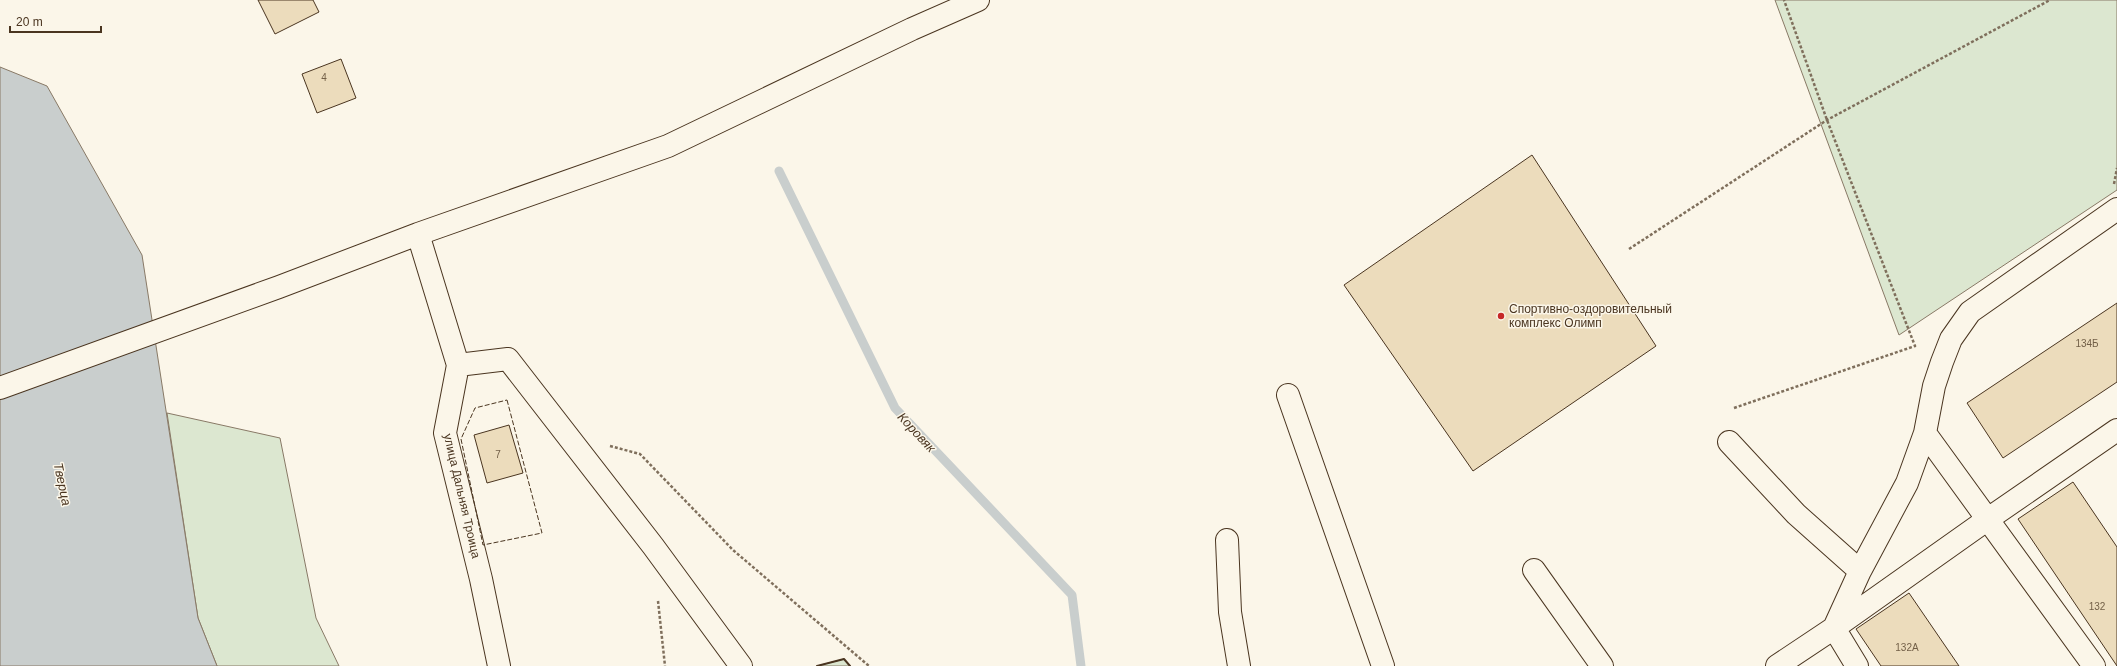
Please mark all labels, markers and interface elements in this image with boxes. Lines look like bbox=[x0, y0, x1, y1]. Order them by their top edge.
scale bar bbox=[10, 8, 101, 34]
text: 20 m bbox=[16, 15, 43, 29]
house number: 4 bbox=[321, 72, 327, 83]
place label: Спортивно-оздоровительный комплекс Олимп bbox=[1509, 302, 1672, 330]
marker: Спортивно-оздоровительный комплекс Олимп bbox=[1496, 311, 1506, 321]
house number: 134Б bbox=[2075, 338, 2099, 349]
water label: Коровяк bbox=[894, 409, 939, 456]
street label: улица Дальняя Троица bbox=[441, 432, 483, 560]
house number: 7 bbox=[495, 449, 501, 460]
water label: Тверца bbox=[51, 461, 74, 507]
house number: 132 bbox=[2089, 601, 2106, 612]
house number: 132А bbox=[1895, 642, 1919, 653]

